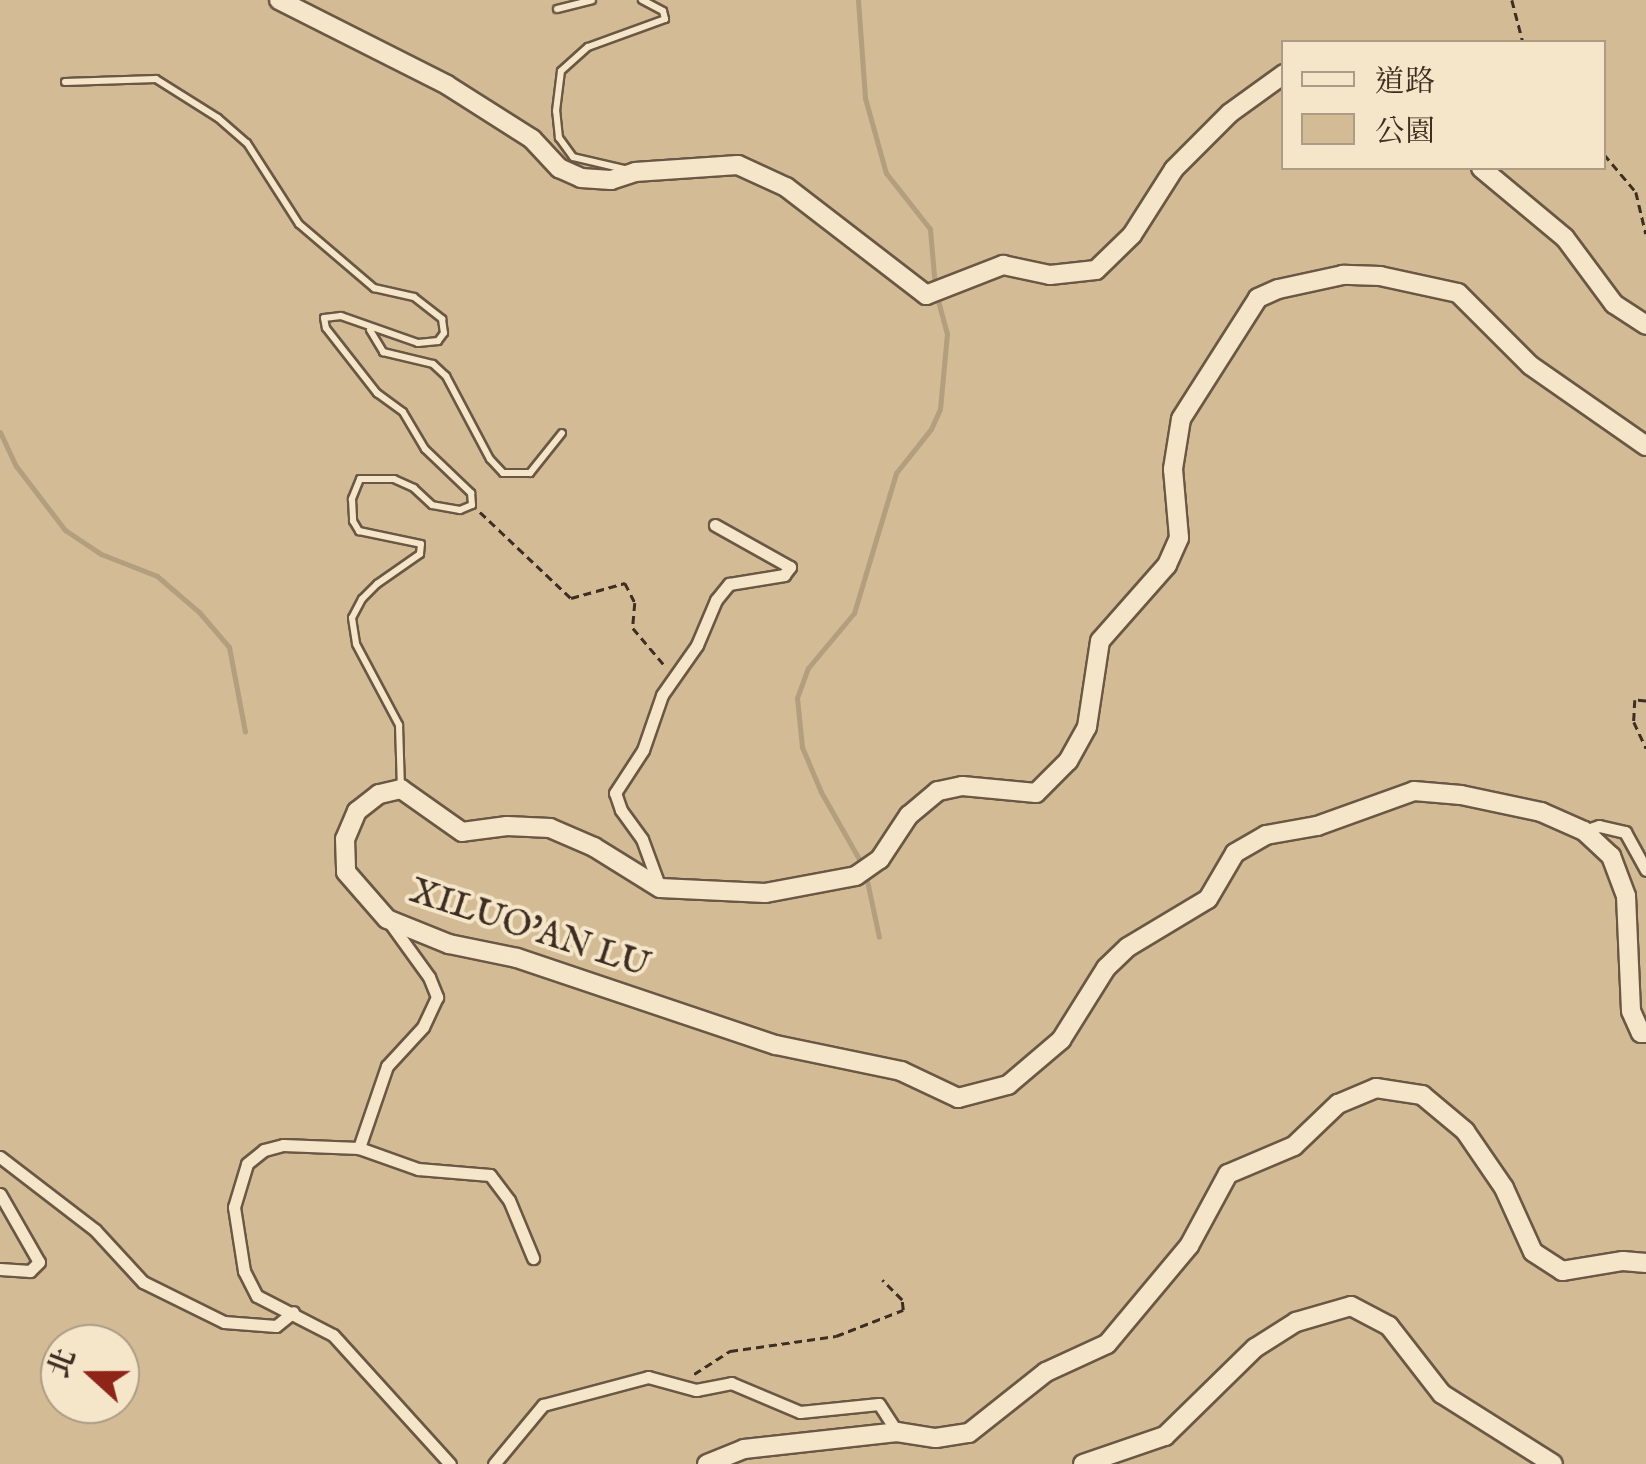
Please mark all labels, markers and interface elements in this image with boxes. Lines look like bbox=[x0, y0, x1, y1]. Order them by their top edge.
legend bbox=[1281, 40, 1606, 170]
text: 道路 bbox=[1375, 64, 1435, 102]
text: 公園 bbox=[1375, 114, 1435, 152]
street label: XILUO’AN LU bbox=[404, 871, 654, 989]
north arrow bbox=[40, 1324, 140, 1424]
text: 北 bbox=[42, 1344, 85, 1383]

